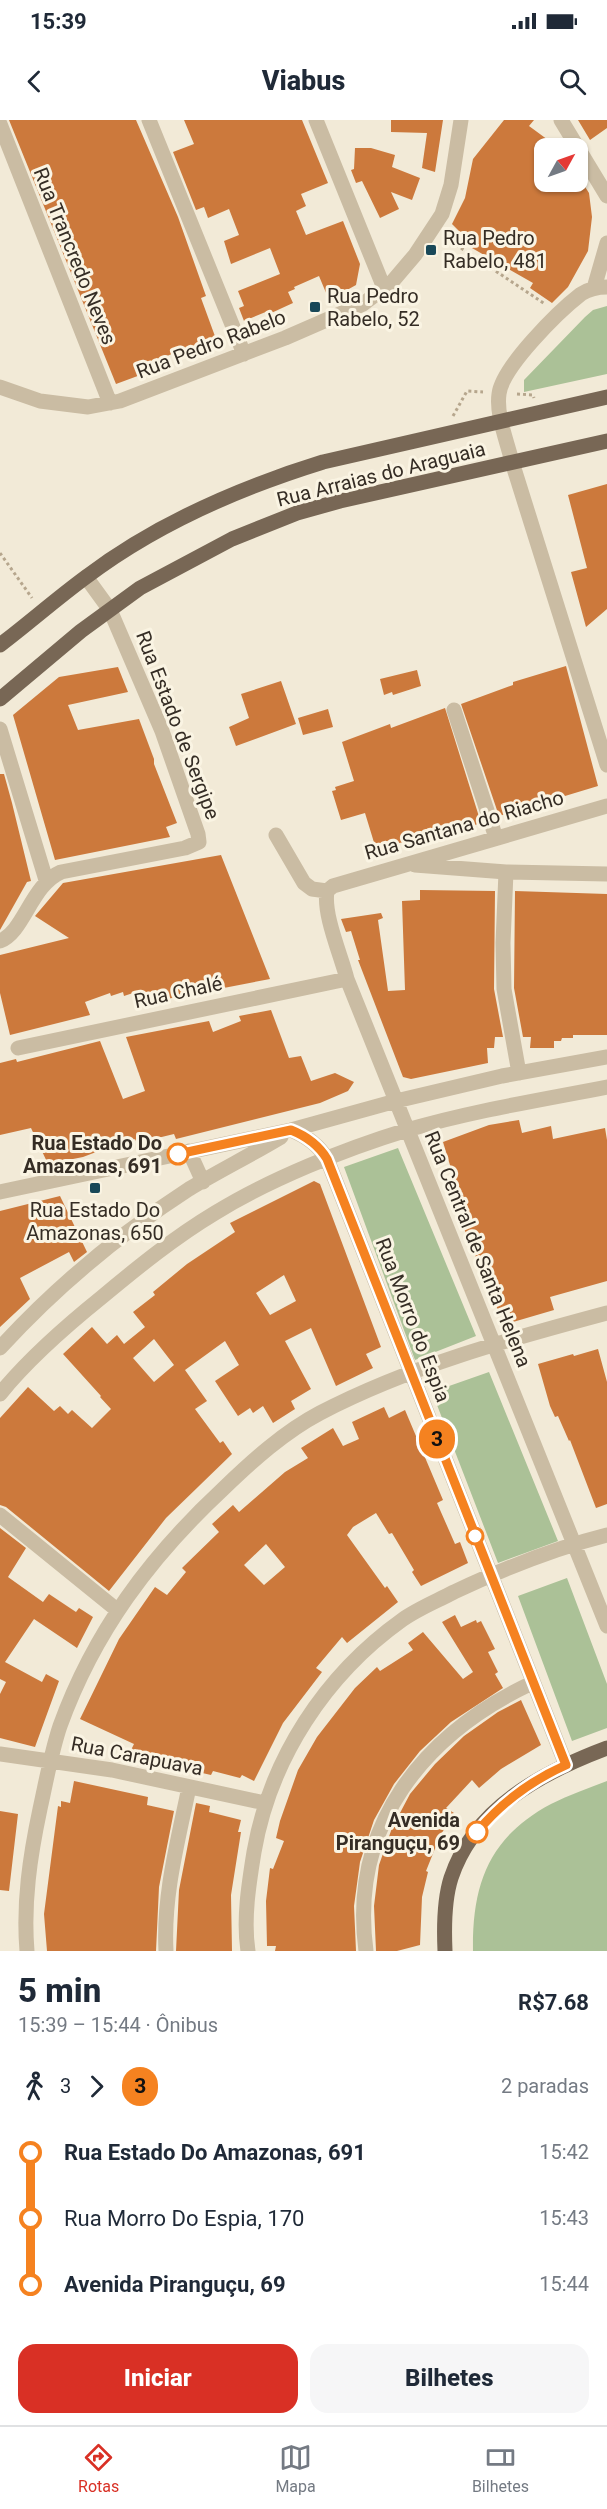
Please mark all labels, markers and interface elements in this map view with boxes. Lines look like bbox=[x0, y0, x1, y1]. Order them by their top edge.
text: 15:39 bbox=[30, 9, 87, 34]
icon: back bbox=[18, 65, 51, 98]
text: Viabus bbox=[262, 65, 345, 97]
icon: search bbox=[556, 65, 589, 98]
north arrow bbox=[534, 138, 588, 192]
map controls bbox=[534, 138, 588, 192]
street label: Rua Trancredo Neves bbox=[28, 164, 122, 348]
place label: Rua Pedro Rabelo, 481 bbox=[443, 226, 547, 273]
marker: Rua Pedro Rabelo, 481 bbox=[424, 243, 438, 257]
place label: Rua Pedro Rabelo, 52 bbox=[327, 284, 420, 331]
marker: Rua Pedro Rabelo, 52 bbox=[308, 300, 322, 314]
street label: Rua Pedro Rabelo bbox=[133, 305, 289, 383]
street label: Rua Arraias do Araguaia bbox=[274, 436, 488, 512]
street label: Rua Estado de Sergipe bbox=[131, 627, 225, 823]
street label: Rua Santana do Riacho bbox=[362, 785, 566, 865]
street label: Rua Chalé bbox=[132, 971, 224, 1013]
street label: Rua Central de Santa Helena bbox=[420, 1127, 536, 1371]
place label: Rua Estado Do Amazonas, 691 bbox=[23, 1131, 162, 1178]
marker: Rua Estado Do Amazonas, 691 bbox=[167, 1143, 189, 1165]
marker: Rua Estado Do Amazonas, 650 bbox=[88, 1181, 102, 1195]
place label: Rua Estado Do Amazonas, 650 bbox=[26, 1198, 164, 1245]
street label: Rua Morro do Espia bbox=[371, 1234, 455, 1406]
line badge: 3 bbox=[418, 1420, 456, 1458]
text: 3 bbox=[431, 1427, 443, 1451]
unlabelled marker bbox=[466, 1527, 484, 1545]
street label: Rua Carapuava bbox=[69, 1731, 205, 1781]
place label: Avenida Piranguçu, 69 bbox=[336, 1808, 460, 1855]
marker: Avenida Piranguçu, 69 bbox=[466, 1821, 488, 1843]
text: 5 min bbox=[18, 1971, 101, 2010]
text: R$7.68 bbox=[518, 1990, 589, 2015]
text: 15:39 – 15:44 · Ônibus bbox=[18, 2013, 218, 2037]
icon: walk bbox=[18, 2070, 51, 2103]
icon: forward bbox=[80, 2070, 113, 2103]
text: 3 bbox=[60, 2074, 71, 2098]
text: 3 bbox=[134, 2074, 146, 2098]
text: 2 paradas bbox=[501, 2074, 589, 2098]
text: Rua Estado Do Amazonas, 691 bbox=[64, 2140, 366, 2165]
text: 15:42 bbox=[539, 2140, 589, 2164]
text: Rua Morro Do Espia, 170 bbox=[64, 2206, 304, 2231]
text: 15:43 bbox=[539, 2206, 589, 2230]
text: Avenida Piranguçu, 69 bbox=[64, 2272, 286, 2297]
text: 15:44 bbox=[539, 2272, 589, 2296]
button: Iniciar bbox=[18, 2344, 298, 2413]
button: Bilhetes bbox=[310, 2344, 589, 2413]
tab: Rotas bbox=[78, 2441, 119, 2496]
tab: Mapa bbox=[275, 2441, 316, 2496]
tab: Bilhetes bbox=[472, 2441, 529, 2496]

